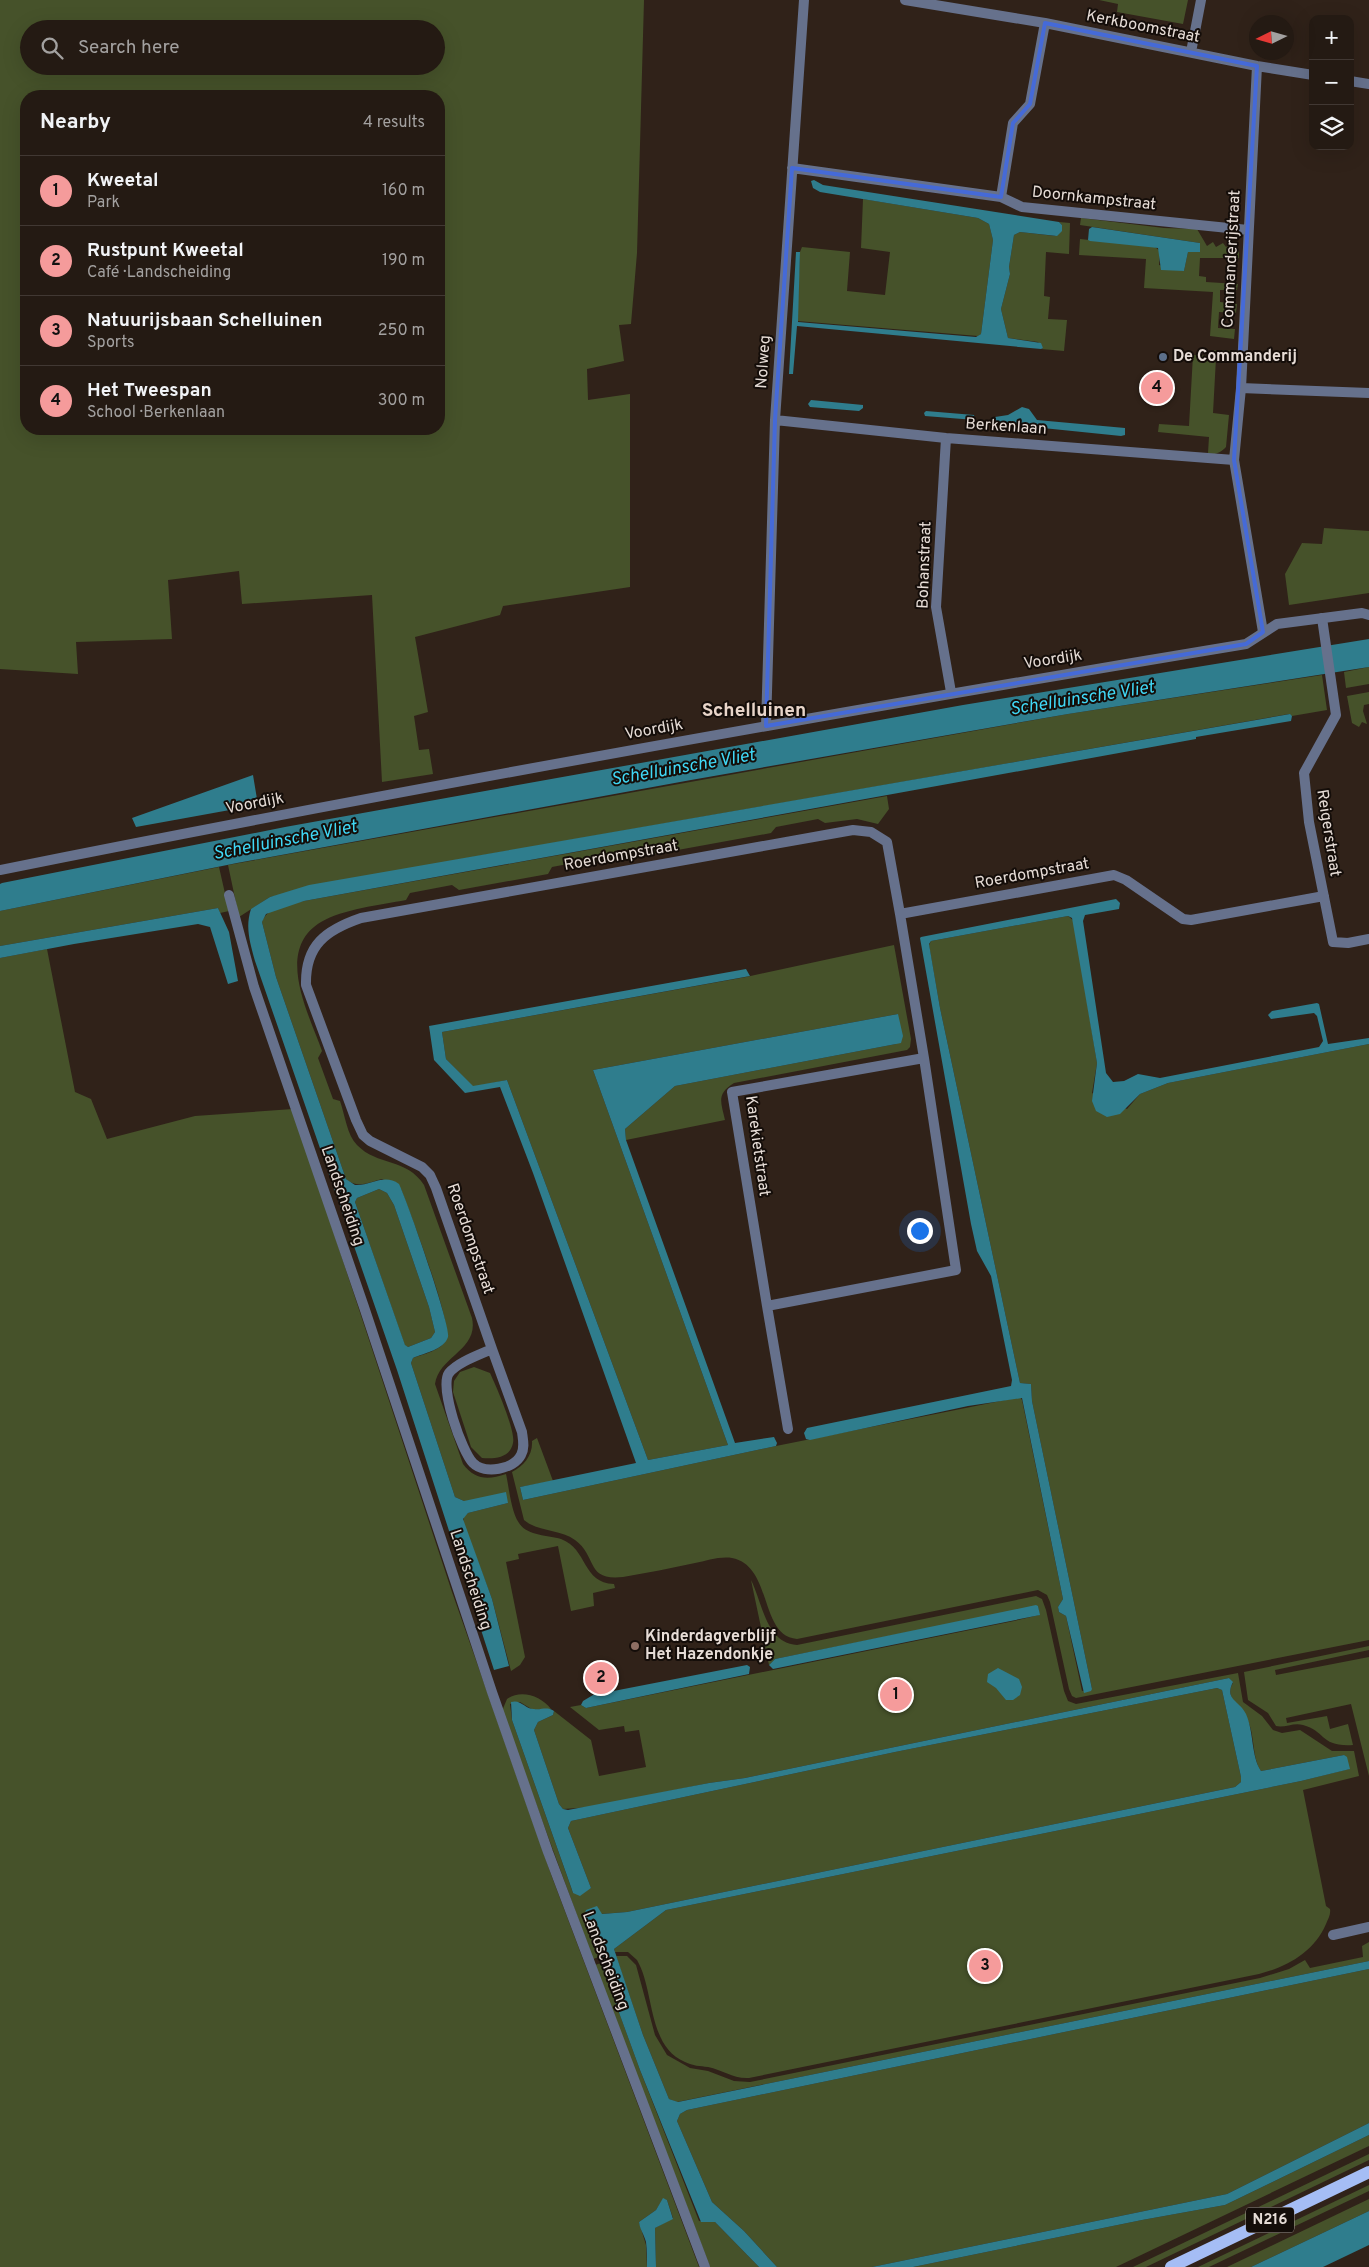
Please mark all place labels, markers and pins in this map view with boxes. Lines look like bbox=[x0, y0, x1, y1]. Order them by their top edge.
place label: De Commanderij bbox=[1173, 347, 1297, 367]
marker: De Commanderij bbox=[1157, 351, 1169, 363]
pin: 4 bbox=[1141, 369, 1173, 407]
place label: Kinderdagverblijf Het Hazendonkje bbox=[645, 1627, 776, 1665]
marker: Kinderdagverblijf Het Hazendonkje bbox=[629, 1640, 641, 1652]
pin: 2 bbox=[585, 1659, 617, 1697]
pin: 1 bbox=[880, 1676, 912, 1714]
pin: 3 bbox=[969, 1947, 1001, 1985]

